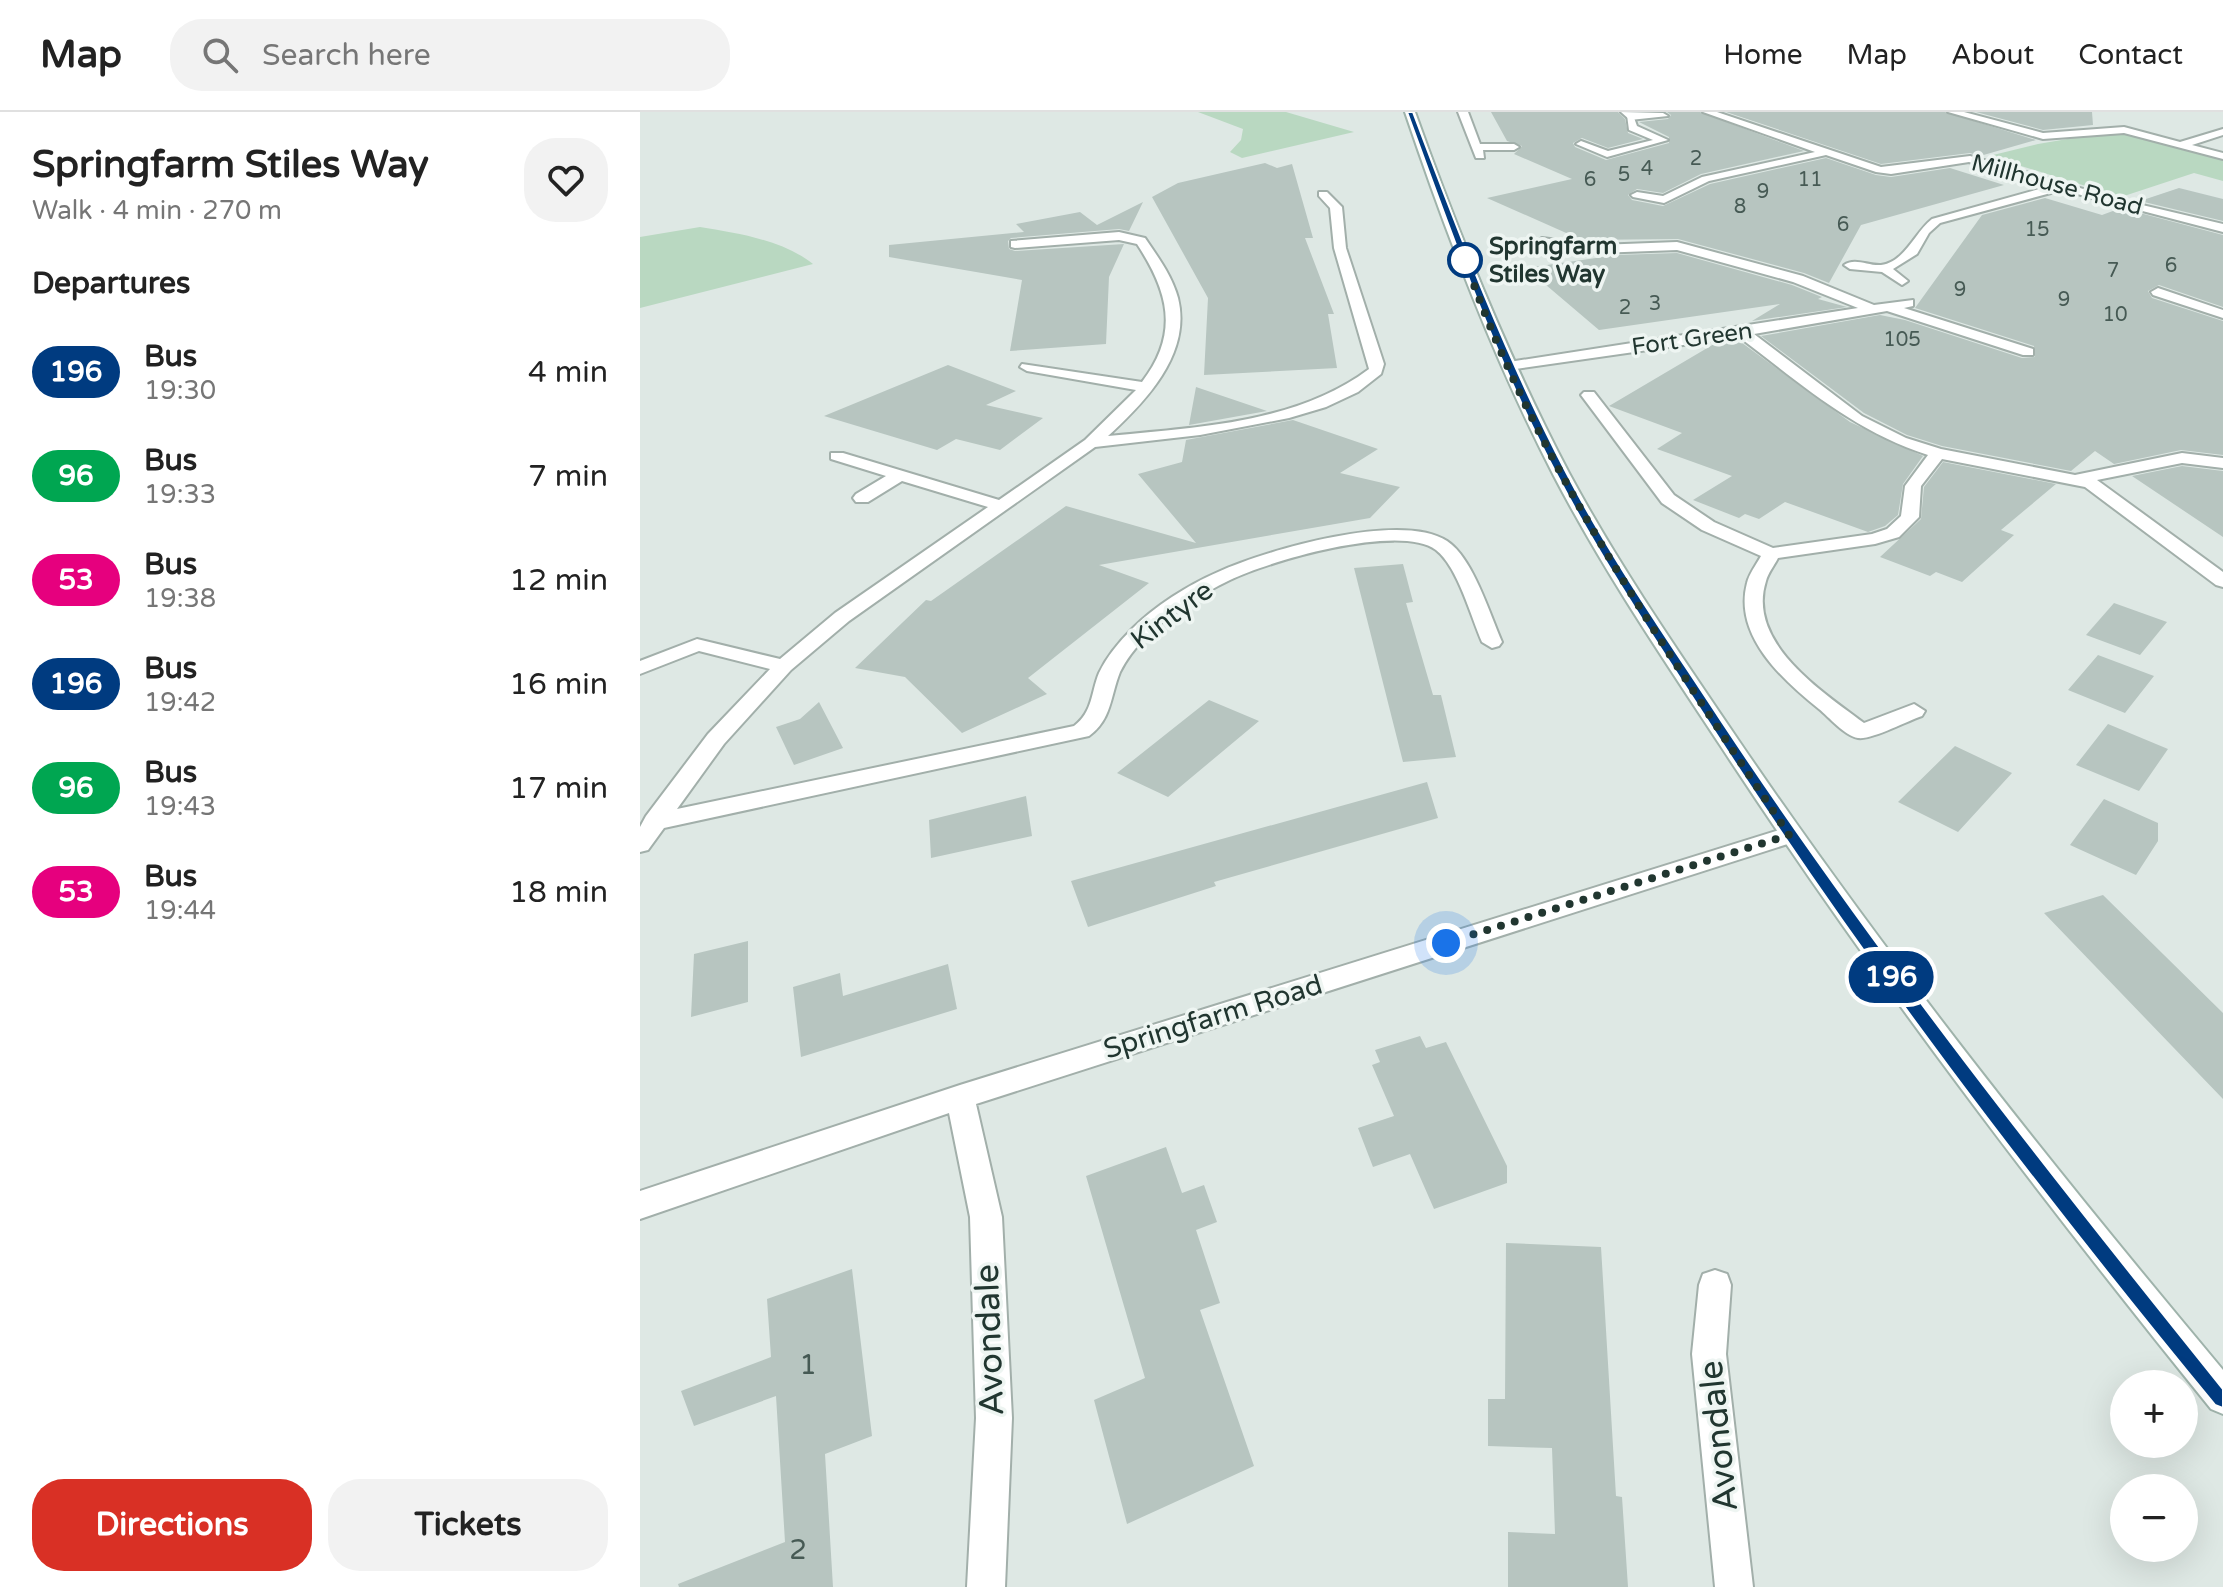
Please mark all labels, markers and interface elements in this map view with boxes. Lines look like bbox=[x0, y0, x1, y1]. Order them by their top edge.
search box bbox=[170, 19, 730, 91]
text: Map bbox=[40, 32, 122, 78]
icon: search bbox=[198, 33, 242, 77]
text: Search here bbox=[262, 37, 431, 74]
text: Home bbox=[1723, 38, 1803, 72]
text: Map bbox=[1847, 38, 1907, 72]
text: About bbox=[1951, 38, 2034, 72]
text: Contact bbox=[2078, 38, 2183, 72]
button: heart bbox=[524, 138, 608, 222]
text: Springfarm Stiles Way bbox=[32, 142, 429, 188]
house number: 2 bbox=[1690, 147, 1702, 171]
street label: Millhouse Road bbox=[1968, 148, 2146, 222]
house number: 4 bbox=[1641, 157, 1653, 181]
house number: 5 bbox=[1618, 163, 1630, 187]
house number: 6 bbox=[1584, 168, 1596, 192]
house number: 11 bbox=[1797, 168, 1823, 192]
house number: 9 bbox=[1757, 180, 1769, 204]
text: Walk · 4 min · 270 m bbox=[32, 195, 282, 226]
house number: 8 bbox=[1734, 195, 1746, 219]
house number: 6 bbox=[1837, 213, 1849, 237]
house number: 15 bbox=[2024, 218, 2050, 242]
place label: Springfarm Stiles Way bbox=[1489, 232, 1617, 289]
marker: Springfarm Stiles Way bbox=[1448, 243, 1482, 277]
house number: 6 bbox=[2165, 254, 2177, 278]
house number: 7 bbox=[2107, 259, 2119, 283]
text: Departures bbox=[32, 265, 190, 302]
house number: 9 bbox=[1954, 278, 1966, 302]
house number: 9 bbox=[2058, 288, 2070, 312]
house number: 3 bbox=[1649, 292, 1661, 316]
house number: 2 bbox=[1619, 296, 1631, 320]
house number: 10 bbox=[2102, 303, 2128, 327]
street label: Fort Green bbox=[1630, 316, 1754, 362]
house number: 105 bbox=[1883, 328, 1921, 352]
text: Bus bbox=[144, 338, 197, 375]
text: 4 min bbox=[528, 354, 608, 391]
text: 196 bbox=[50, 355, 102, 389]
text: 19:30 bbox=[144, 375, 216, 406]
text: Bus bbox=[144, 442, 197, 479]
text: 7 min bbox=[528, 458, 608, 495]
text: 96 bbox=[58, 459, 94, 493]
text: 19:33 bbox=[144, 479, 216, 510]
text: Bus bbox=[144, 546, 197, 583]
text: 12 min bbox=[509, 562, 608, 599]
text: 53 bbox=[58, 563, 94, 597]
street label: Kintyre bbox=[1124, 573, 1220, 657]
text: 19:38 bbox=[144, 583, 216, 614]
text: Bus bbox=[144, 650, 197, 687]
text: 16 min bbox=[509, 666, 608, 703]
text: 196 bbox=[50, 667, 102, 701]
text: 19:42 bbox=[144, 687, 216, 718]
text: Bus bbox=[144, 754, 197, 791]
text: 17 min bbox=[509, 770, 608, 807]
text: 96 bbox=[58, 771, 94, 805]
text: 19:43 bbox=[144, 791, 216, 822]
text: Bus bbox=[144, 858, 197, 895]
text: 18 min bbox=[509, 874, 608, 911]
text: 53 bbox=[58, 875, 94, 909]
text: 19:44 bbox=[144, 895, 216, 926]
your location bbox=[1426, 923, 1466, 963]
line badge: 196 bbox=[1845, 951, 1937, 1003]
text: 196 bbox=[1865, 960, 1917, 994]
street label: Springfarm Road bbox=[1099, 968, 1327, 1066]
street label: Avondale bbox=[967, 1264, 1013, 1416]
house number: 1 bbox=[799, 1348, 817, 1382]
street label: Avondale bbox=[1691, 1358, 1747, 1514]
map controls bbox=[2110, 1370, 2198, 1562]
button: + bbox=[2110, 1370, 2198, 1458]
button: − bbox=[2110, 1474, 2198, 1562]
button: Directions bbox=[32, 1479, 312, 1571]
button: Tickets bbox=[328, 1479, 608, 1571]
house number: 2 bbox=[789, 1533, 807, 1567]

